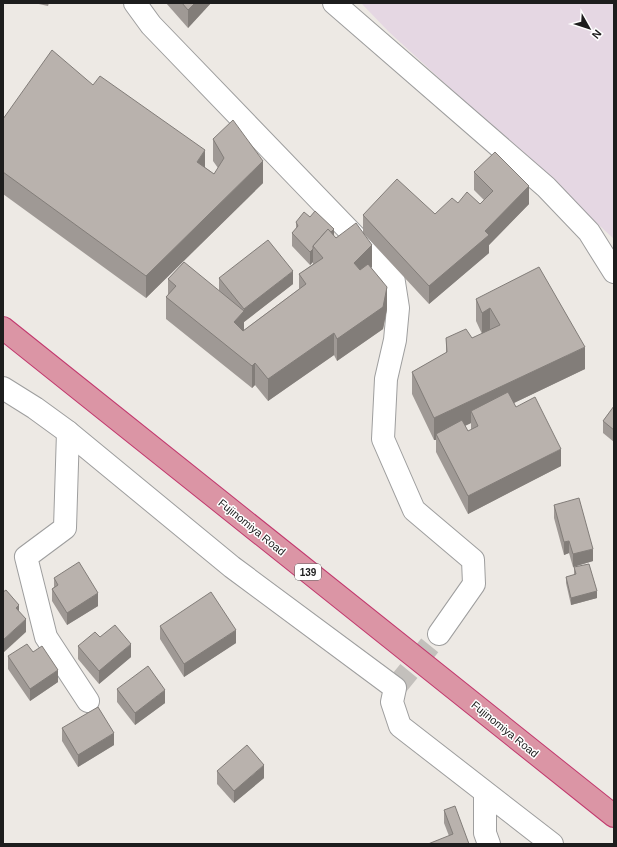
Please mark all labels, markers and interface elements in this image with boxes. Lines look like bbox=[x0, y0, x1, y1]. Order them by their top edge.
north arrow bbox=[569, 8, 609, 48]
text: N bbox=[590, 27, 604, 41]
street label: Fujinomiya Road bbox=[216, 496, 288, 558]
road number: 139 bbox=[295, 564, 321, 580]
street label: Fujinomiya Road bbox=[469, 698, 541, 760]

